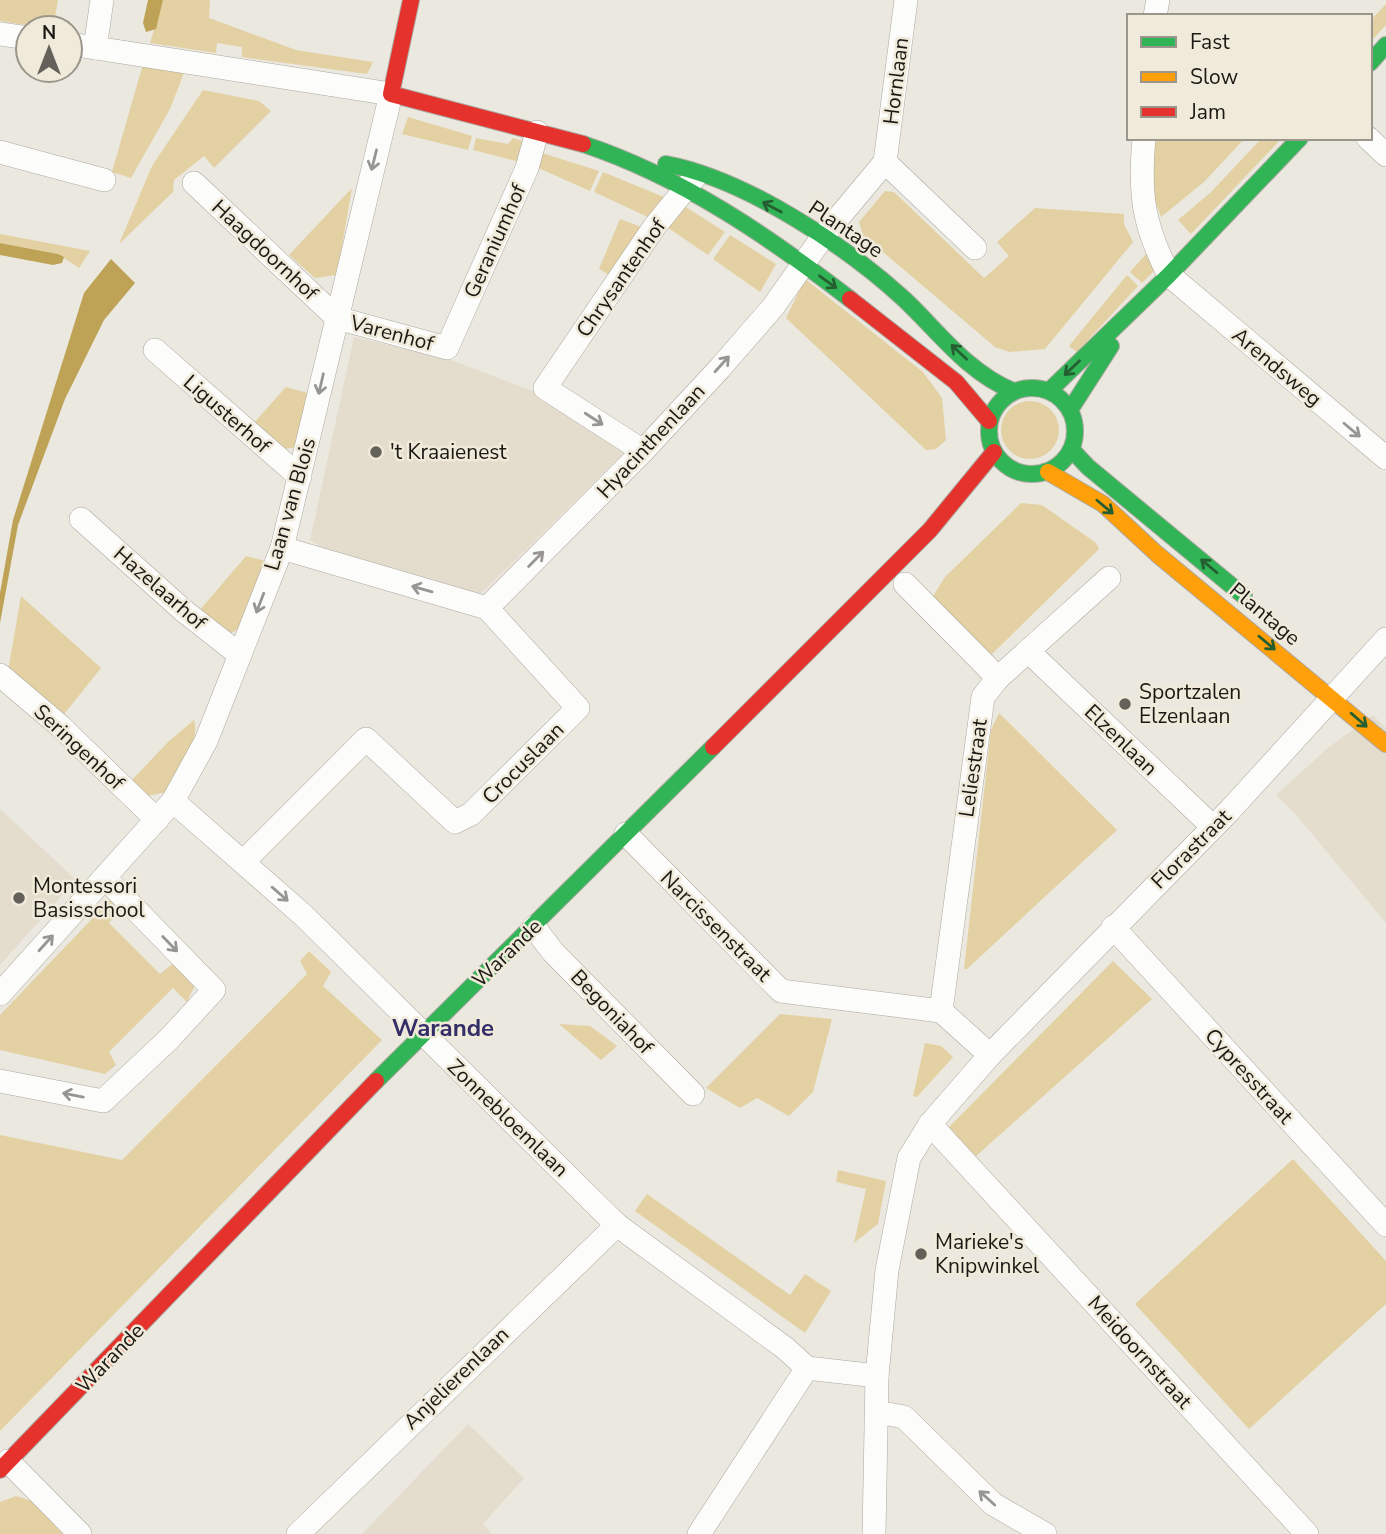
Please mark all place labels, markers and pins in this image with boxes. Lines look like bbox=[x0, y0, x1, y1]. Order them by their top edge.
place label: 't Kraaienest bbox=[390, 438, 507, 466]
marker: 't Kraaienest bbox=[368, 444, 384, 460]
place label: Sportzalen Elzenlaan bbox=[1139, 678, 1241, 730]
marker: Sportzalen Elzenlaan bbox=[1117, 696, 1133, 712]
place label: Montessori Basisschool bbox=[33, 872, 146, 924]
marker: Montessori Basisschool bbox=[11, 890, 27, 906]
place label: Marieke's Knipwinkel bbox=[935, 1228, 1040, 1280]
marker: Marieke's Knipwinkel bbox=[913, 1246, 929, 1262]

